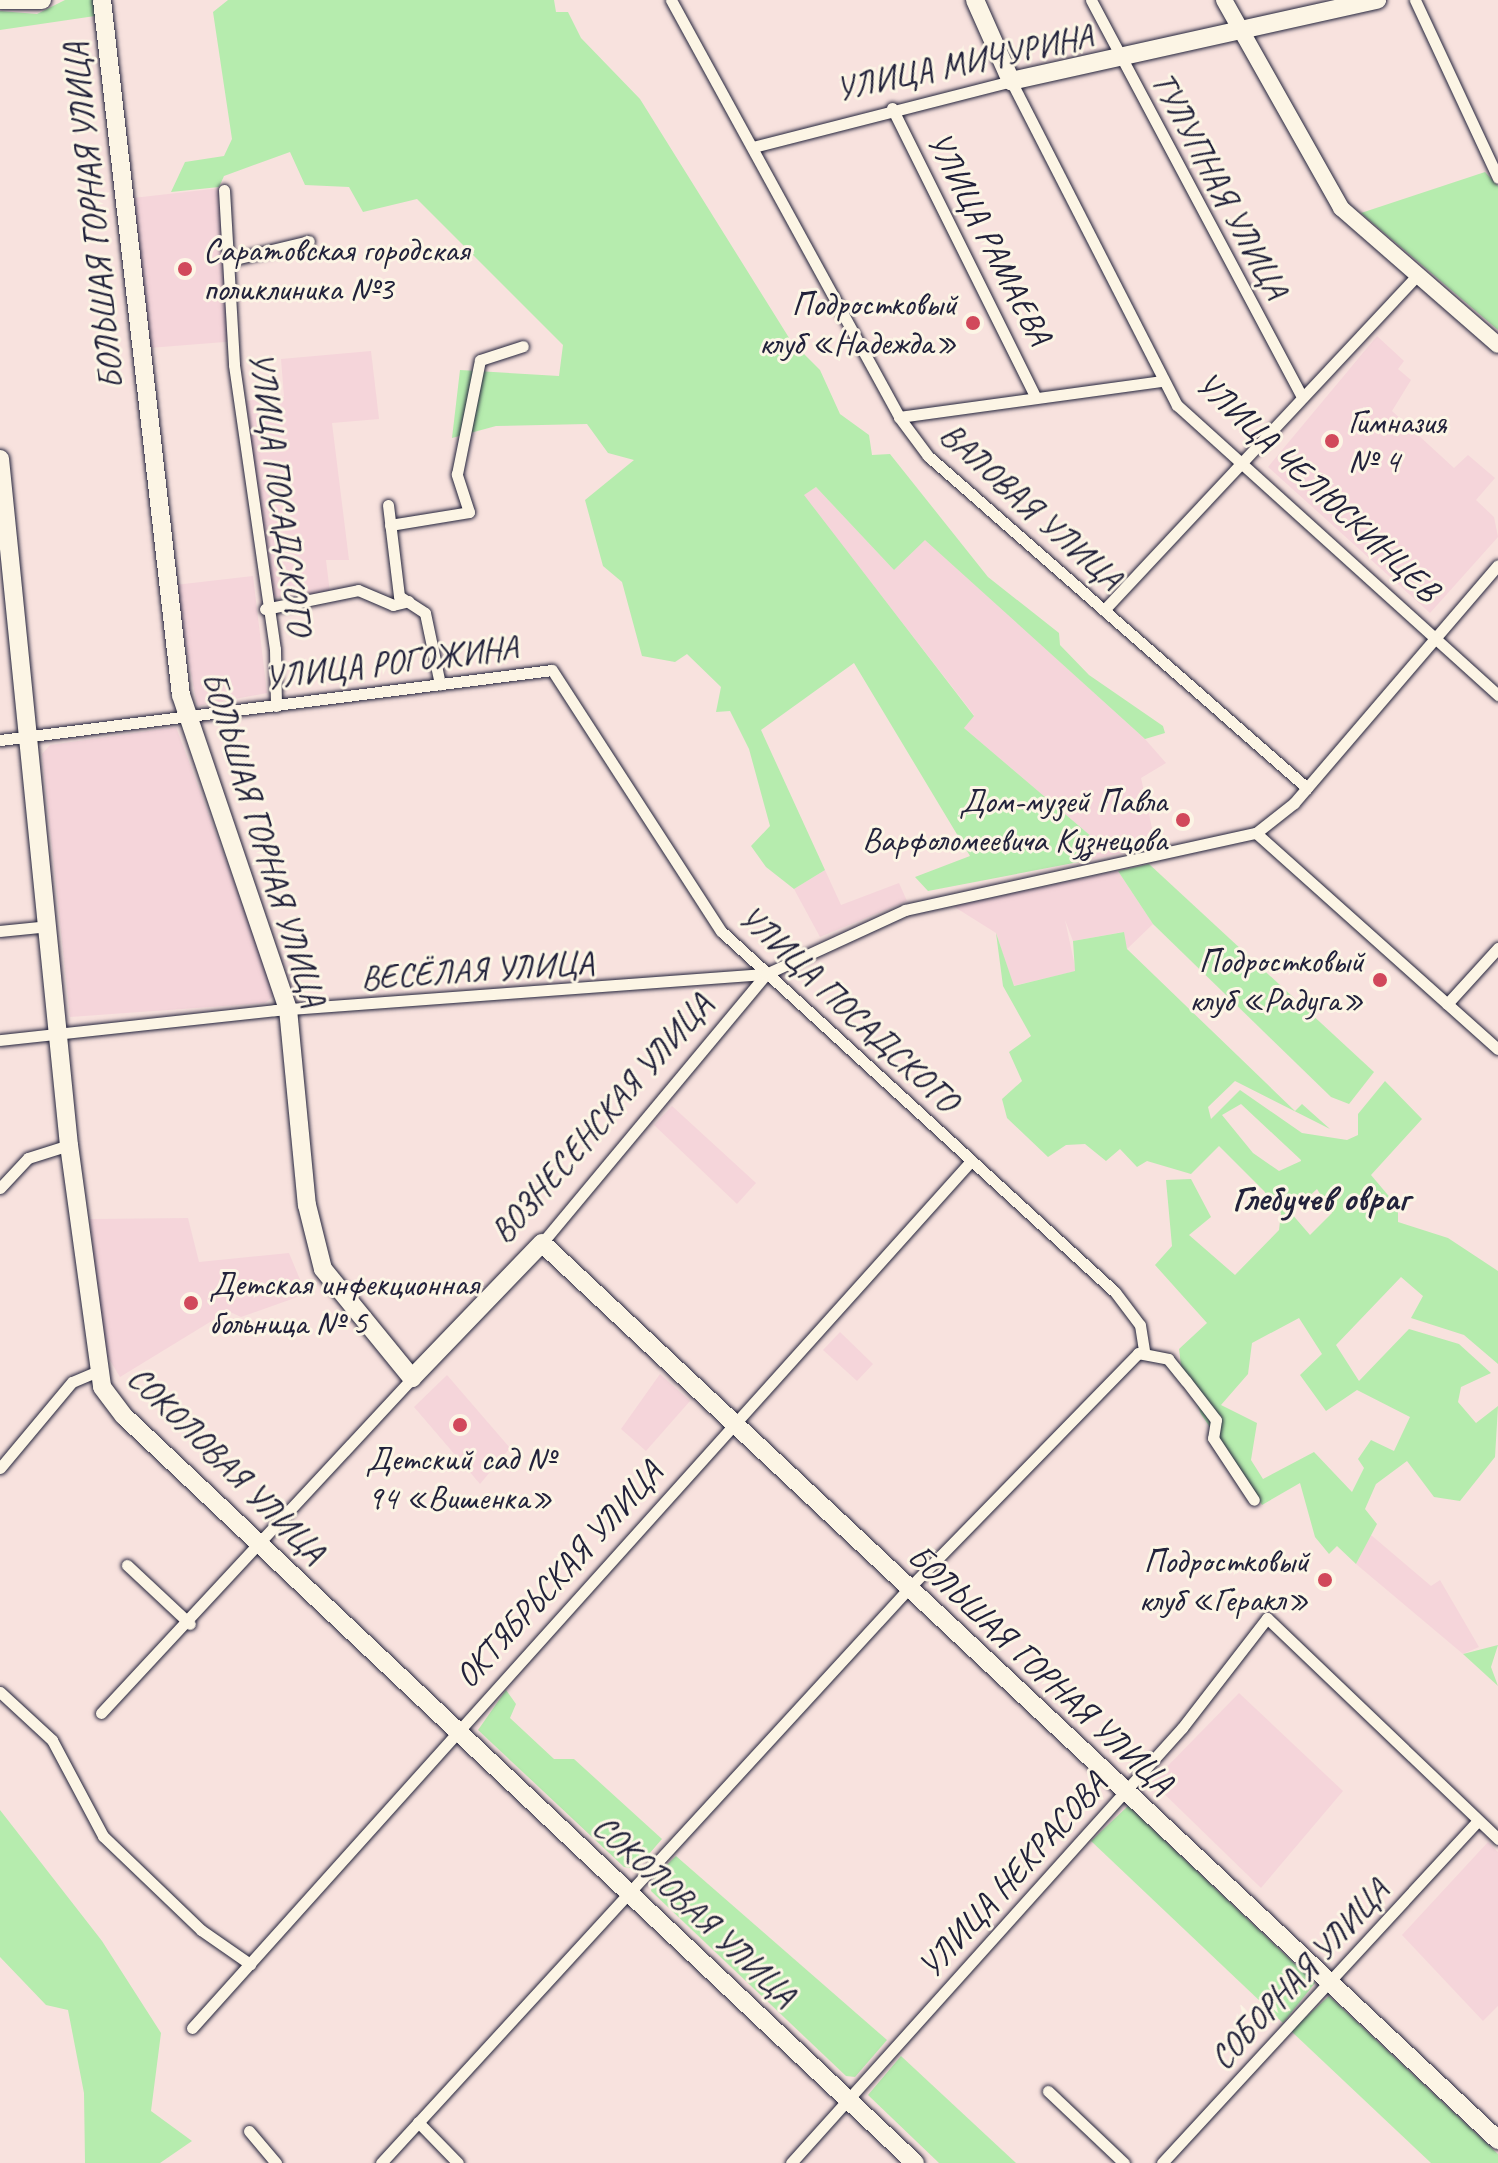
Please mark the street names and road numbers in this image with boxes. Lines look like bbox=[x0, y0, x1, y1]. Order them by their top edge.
street label: УЛИЦА МИЧУРИНА bbox=[832, 15, 1096, 109]
street label: БОЛЬШАЯ ГОРНАЯ УЛИЦА bbox=[55, 41, 131, 391]
street label: ТУЛУПНАЯ УЛИЦА bbox=[1143, 64, 1297, 306]
street label: УЛИЦА РАМАЕВА bbox=[919, 125, 1061, 351]
street label: УЛИЦА ПОСАДСКОГО bbox=[241, 349, 321, 637]
street label: УЛИЦА ЧЕЛЮСКИНЦЕВ bbox=[1189, 363, 1447, 609]
street label: ВАЛОВАЯ УЛИЦА bbox=[932, 414, 1130, 598]
street label: УЛИЦА РОГОЖИНА bbox=[259, 626, 523, 698]
street label: БОЛЬШАЯ ГОРНАЯ УЛИЦА bbox=[194, 667, 334, 1011]
street label: УЛИЦА ПОСАДСКОГО bbox=[731, 896, 967, 1120]
street label: ВЕСЁЛАЯ УЛИЦА bbox=[360, 942, 594, 998]
street label: ВОЗНЕСЕНСКАЯ УЛИЦА bbox=[482, 985, 720, 1251]
street label: СОКОЛОВАЯ УЛИЦА bbox=[120, 1357, 334, 1571]
street label: ОКТЯБРЬСКАЯ УЛИЦА bbox=[445, 1452, 671, 1696]
street label: БОЛЬШАЯ ГОРНАЯ УЛИЦА bbox=[900, 1535, 1182, 1803]
street label: УЛИЦА НЕКРАСОВА bbox=[910, 1765, 1114, 1985]
street label: СОКОЛОВАЯ УЛИЦА bbox=[585, 1806, 805, 2014]
street label: СОБОРНАЯ УЛИЦА bbox=[1201, 1871, 1397, 2077]

